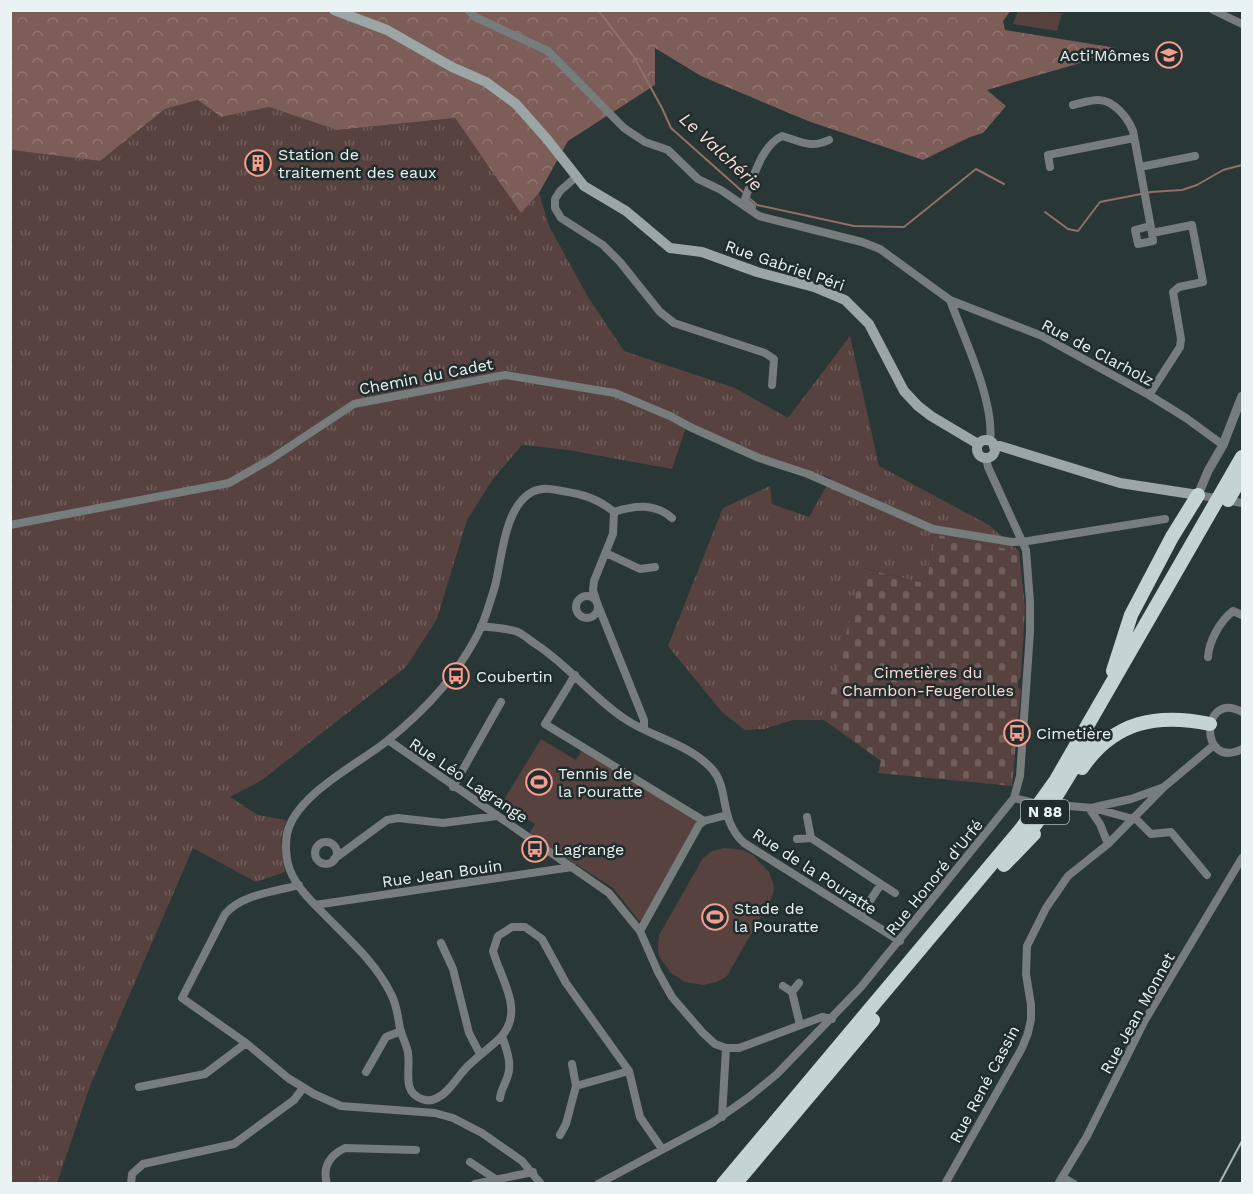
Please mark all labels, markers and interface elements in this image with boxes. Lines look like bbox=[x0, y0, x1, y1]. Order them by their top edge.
school or university icon: Acti'Mômes bbox=[1154, 40, 1184, 70]
place label: Acti'Mômes bbox=[1060, 46, 1150, 65]
water label: Le Valchérie bbox=[676, 108, 767, 195]
place label: Station de traitement des eaux bbox=[278, 145, 437, 182]
building icon: Station de traitement des eaux bbox=[243, 148, 273, 178]
street label: Rue Gabriel Péri bbox=[723, 236, 847, 295]
street label: Rue de Clarholz bbox=[1038, 315, 1157, 390]
street label: Chemin du Cadet bbox=[357, 354, 495, 399]
bus stop icon: Coubertin bbox=[441, 661, 471, 691]
park label: Cimetières du Chambon-Feugerolles bbox=[842, 663, 1014, 700]
place label: Coubertin bbox=[476, 667, 553, 686]
bus stop icon: Cimetière bbox=[1002, 718, 1032, 748]
place label: Cimetière bbox=[1036, 724, 1111, 743]
street label: Rue Léo Lagrange bbox=[406, 734, 532, 827]
place label: Tennis de la Pouratte bbox=[558, 764, 643, 801]
sports icon: Tennis de la Pouratte bbox=[524, 767, 554, 797]
road number: N 88 bbox=[1021, 800, 1069, 824]
street label: Rue Honoré d'Urfé bbox=[882, 816, 987, 939]
street label: Rue de la Pouratte bbox=[749, 824, 881, 919]
bus stop icon: Lagrange bbox=[520, 834, 550, 864]
place label: Lagrange bbox=[554, 840, 624, 859]
street label: Rue Jean Bouin bbox=[381, 856, 503, 891]
place label: Stade de la Pouratte bbox=[734, 899, 819, 936]
sports icon: Stade de la Pouratte bbox=[700, 902, 730, 932]
street label: Rue Jean Monnet bbox=[1096, 949, 1179, 1077]
street label: Rue René Cassin bbox=[945, 1022, 1023, 1146]

